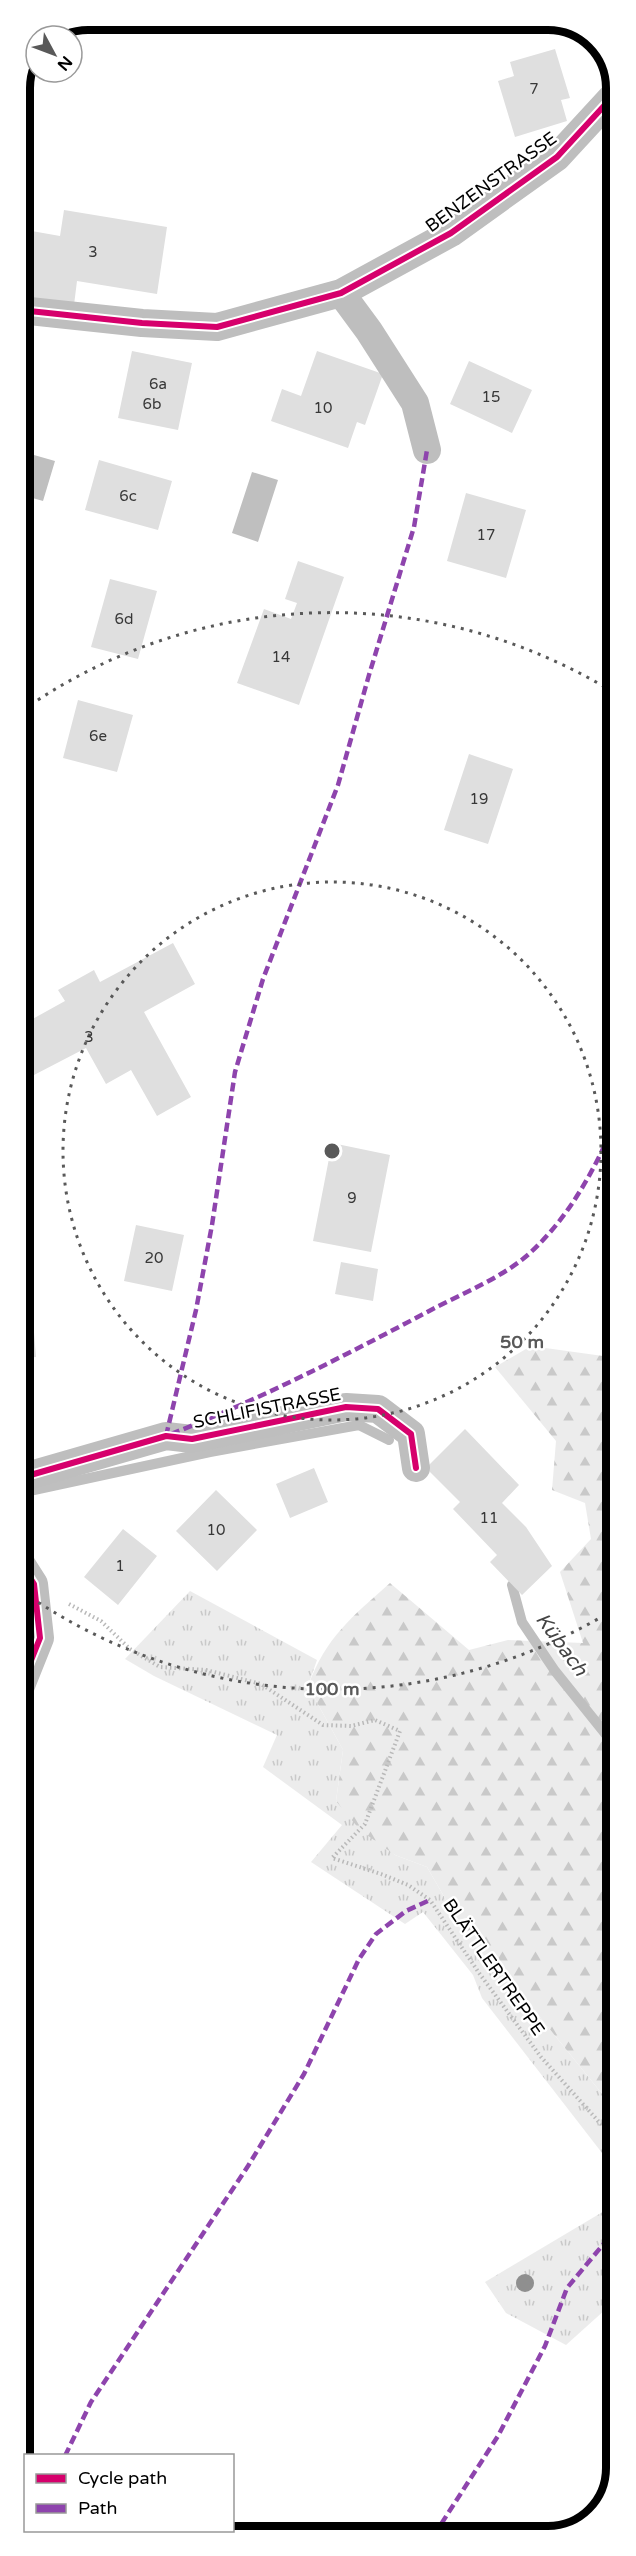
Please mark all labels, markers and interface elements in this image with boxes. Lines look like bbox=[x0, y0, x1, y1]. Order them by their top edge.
north arrow bbox=[24, 24, 84, 84]
text: N bbox=[53, 52, 76, 75]
house number: 7 bbox=[529, 80, 539, 98]
street label: BENZENSTRASSE bbox=[421, 127, 561, 237]
house number: 3 bbox=[88, 243, 98, 261]
house number: 6a bbox=[149, 375, 167, 393]
house number: 15 bbox=[482, 388, 500, 406]
house number: 6b bbox=[143, 395, 161, 413]
house number: 10 bbox=[314, 399, 332, 417]
house number: 6c bbox=[119, 487, 137, 505]
house number: 17 bbox=[477, 526, 495, 544]
house number: 6d bbox=[115, 610, 133, 628]
house number: 14 bbox=[272, 648, 290, 666]
house number: 6e bbox=[89, 727, 107, 745]
house number: 19 bbox=[470, 790, 488, 808]
house number: 3 bbox=[84, 1028, 94, 1046]
centre of rings bbox=[322, 1141, 342, 1161]
house number: 9 bbox=[347, 1189, 357, 1207]
house number: 20 bbox=[145, 1249, 163, 1267]
text: 50 m bbox=[500, 1331, 544, 1353]
street label: SCHLIFISTRASSE bbox=[191, 1383, 343, 1433]
house number: 11 bbox=[480, 1509, 498, 1527]
house number: 10 bbox=[207, 1521, 225, 1539]
house number: 1 bbox=[115, 1557, 125, 1575]
water label: Kübach bbox=[530, 1608, 593, 1682]
text: 100 m bbox=[304, 1678, 360, 1700]
street label: BLÄTTLERTREPPE bbox=[438, 1894, 550, 2040]
legend bbox=[24, 2454, 234, 2532]
text: Cycle path bbox=[78, 2467, 167, 2489]
text: Path bbox=[78, 2497, 117, 2519]

